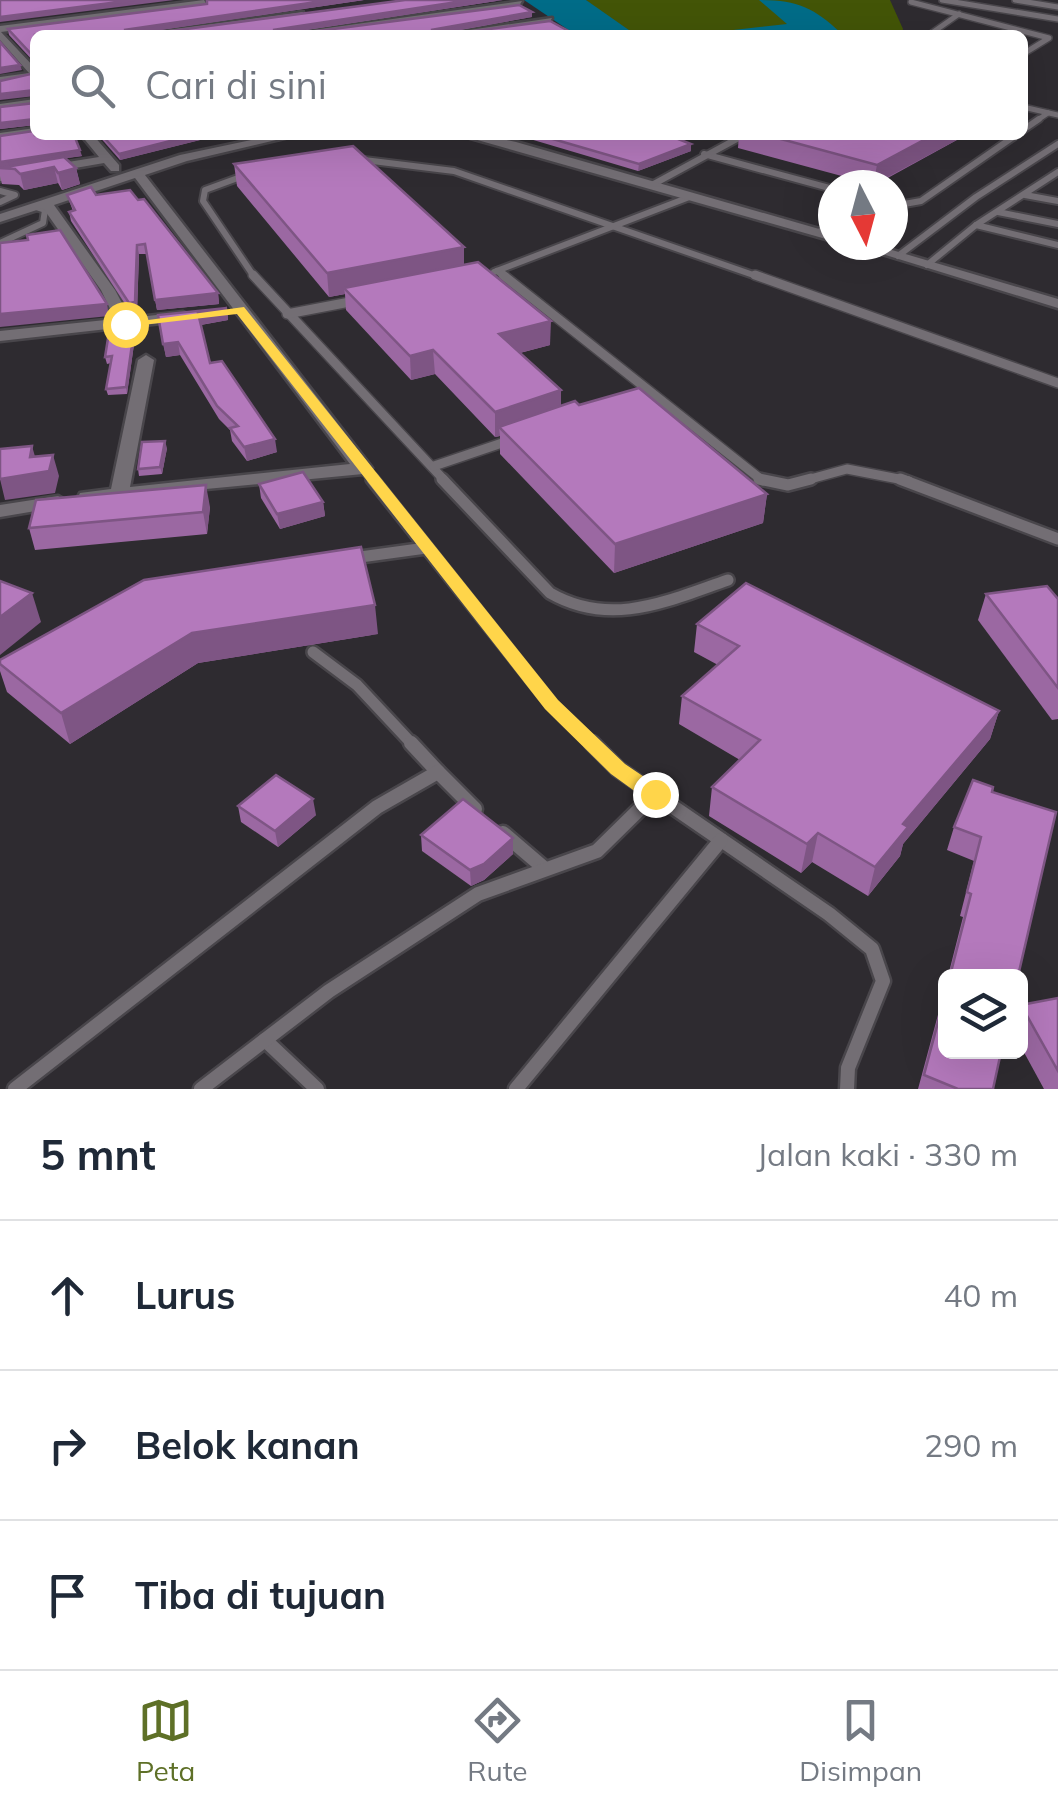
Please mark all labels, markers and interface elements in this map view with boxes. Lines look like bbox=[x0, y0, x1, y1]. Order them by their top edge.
search box bbox=[30, 30, 1028, 140]
icon: search bbox=[65, 58, 120, 113]
text: Cari di sini bbox=[145, 61, 327, 109]
north arrow bbox=[818, 170, 908, 260]
route start bbox=[103, 302, 149, 348]
route end bbox=[633, 772, 679, 818]
map controls bbox=[938, 969, 1028, 1059]
button: layers bbox=[938, 969, 1028, 1059]
text: 5 mnt bbox=[40, 1128, 156, 1181]
text: Jalan kaki · 330 m bbox=[757, 1134, 1018, 1174]
icon: ahead bbox=[40, 1268, 95, 1323]
text: Lurus bbox=[135, 1271, 235, 1319]
text: 40 m bbox=[943, 1275, 1018, 1315]
icon: right bbox=[40, 1418, 95, 1473]
text: Belok kanan bbox=[135, 1421, 360, 1469]
text: 290 m bbox=[924, 1425, 1018, 1465]
icon: arrive bbox=[40, 1568, 95, 1623]
text: Tiba di tujuan bbox=[135, 1571, 386, 1619]
tab: Peta bbox=[136, 1693, 195, 1788]
tab: Rute bbox=[467, 1693, 528, 1788]
tab: Disimpan bbox=[799, 1693, 922, 1788]

